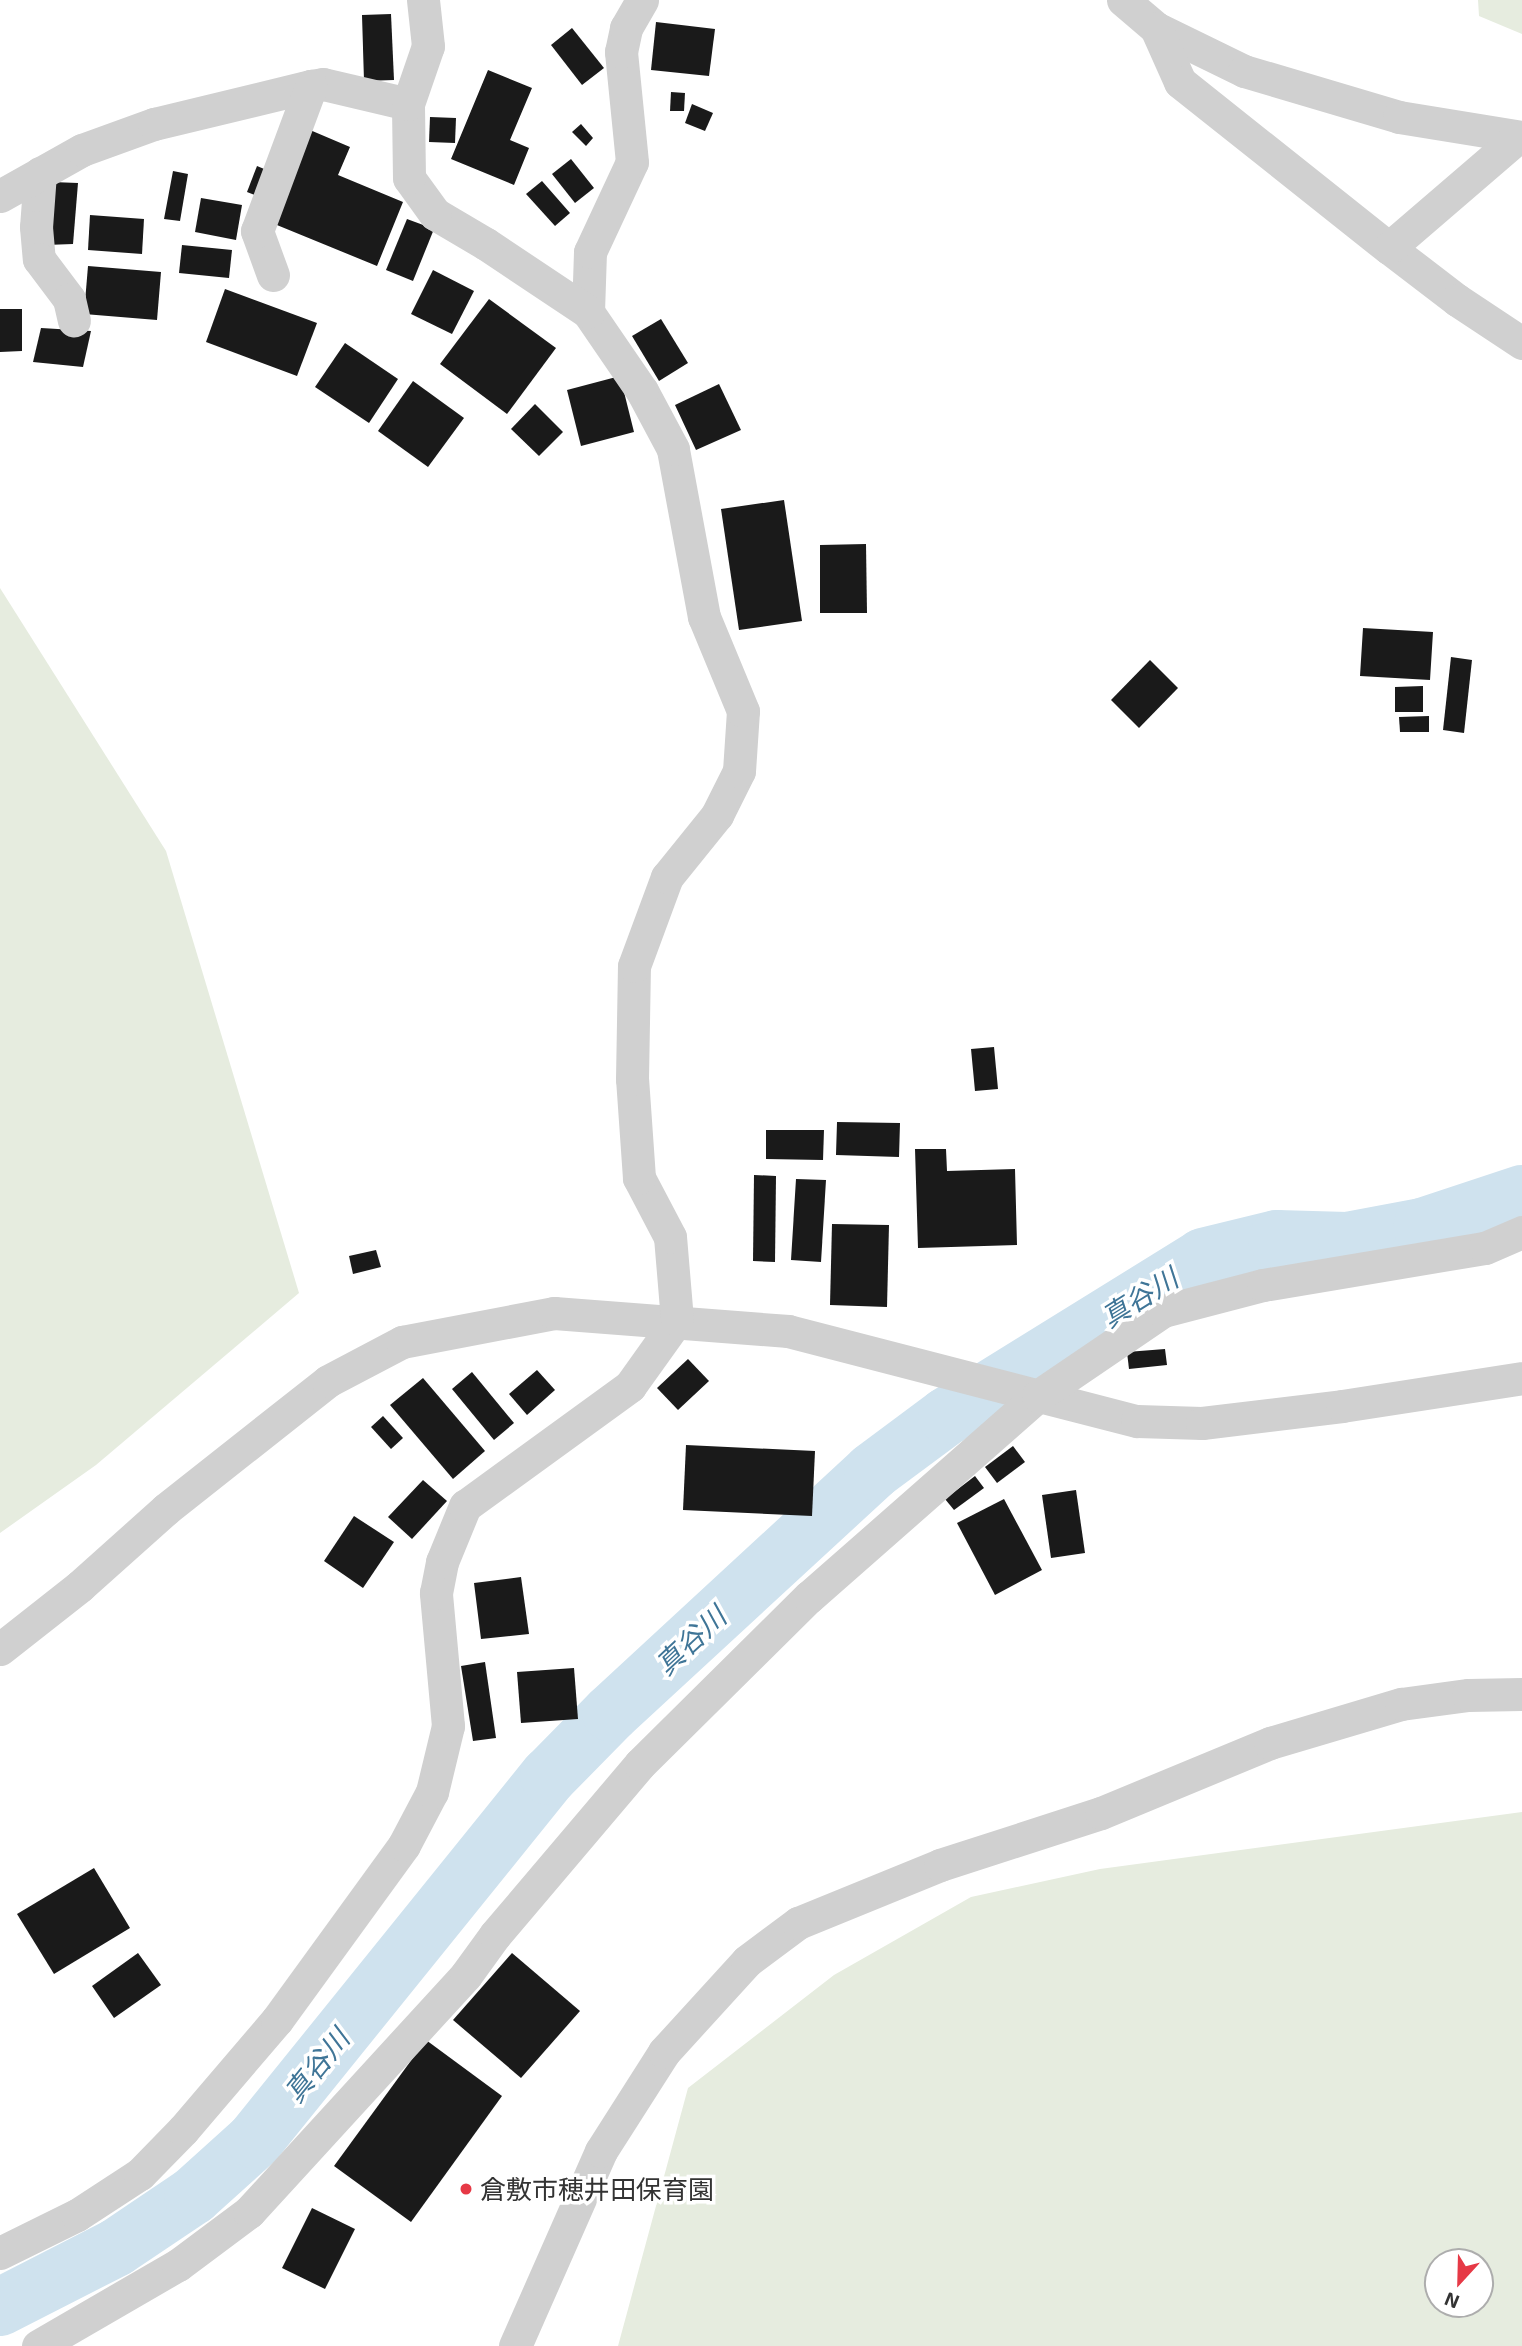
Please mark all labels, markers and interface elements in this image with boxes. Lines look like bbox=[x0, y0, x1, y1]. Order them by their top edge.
water label: 真谷川 bbox=[1094, 1260, 1184, 1334]
water label: 真谷川 bbox=[648, 1599, 732, 1681]
water label: 真谷川 bbox=[277, 2022, 355, 2108]
place label: 倉敷市穂井田保育園 bbox=[480, 2173, 714, 2205]
marker: 倉敷市穂井田保育園 bbox=[458, 2181, 474, 2197]
north arrow bbox=[1424, 2248, 1494, 2318]
text: N bbox=[1441, 2288, 1462, 2314]

